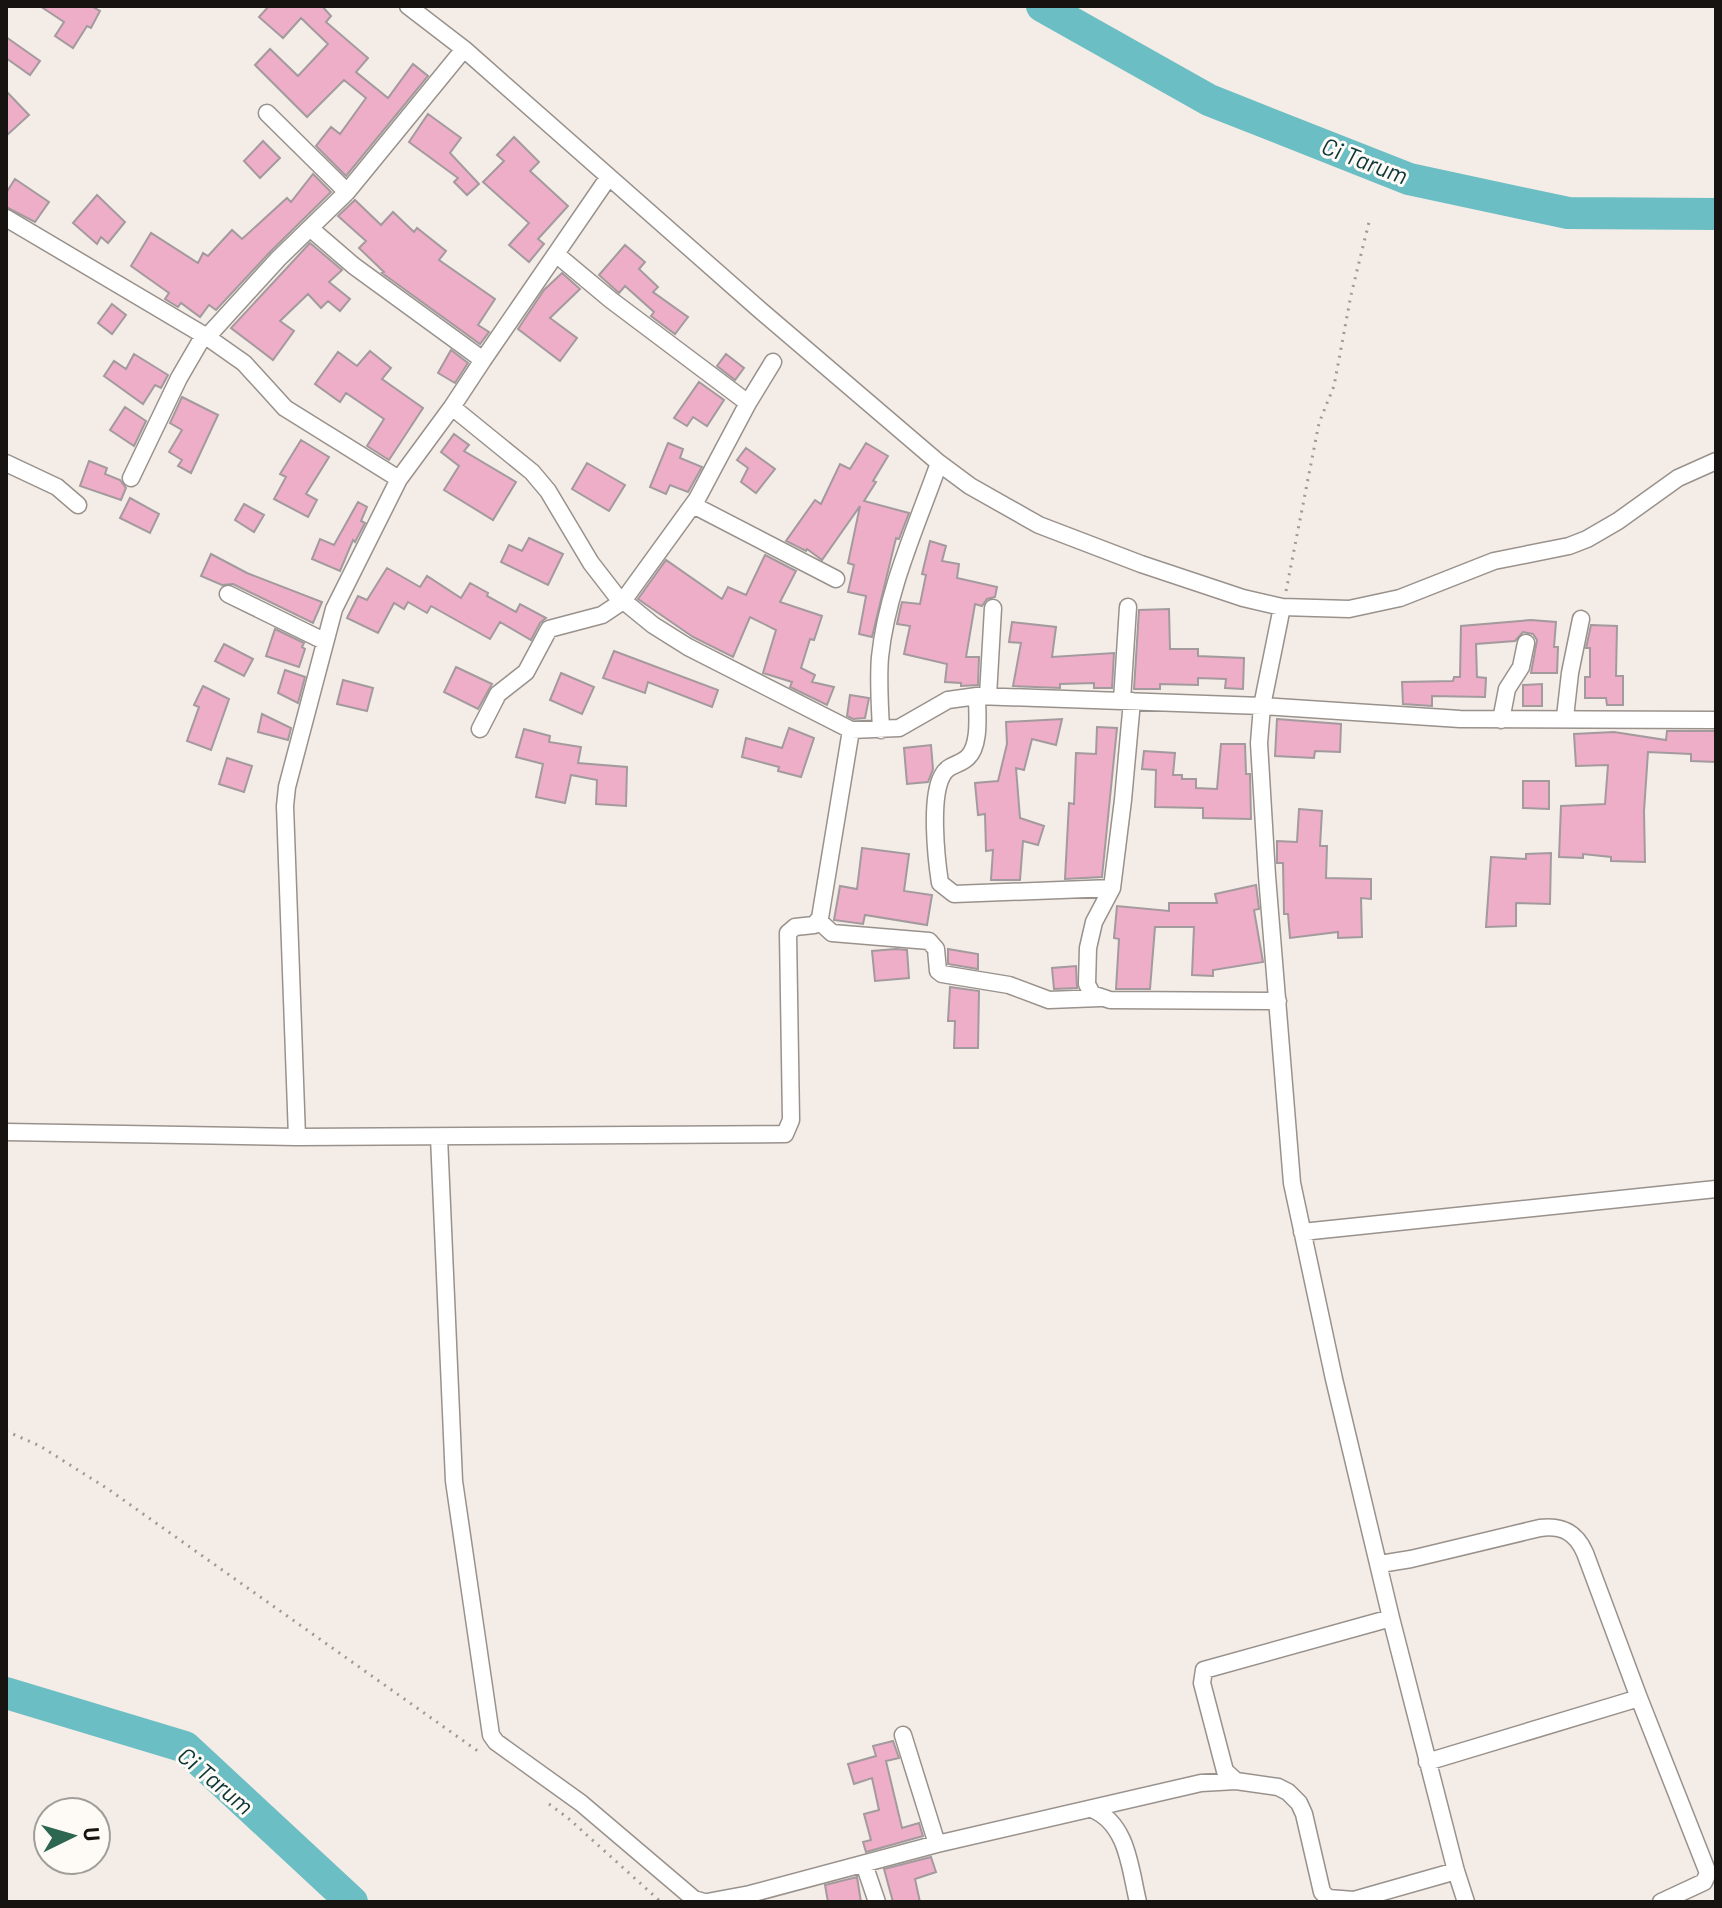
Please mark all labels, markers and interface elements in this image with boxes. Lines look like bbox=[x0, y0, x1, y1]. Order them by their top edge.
water label: Ci Tarum bbox=[1318, 130, 1412, 190]
water label: Ci Tarum bbox=[172, 1740, 260, 1820]
north arrow bbox=[32, 1796, 112, 1876]
text: U bbox=[79, 1826, 106, 1842]

